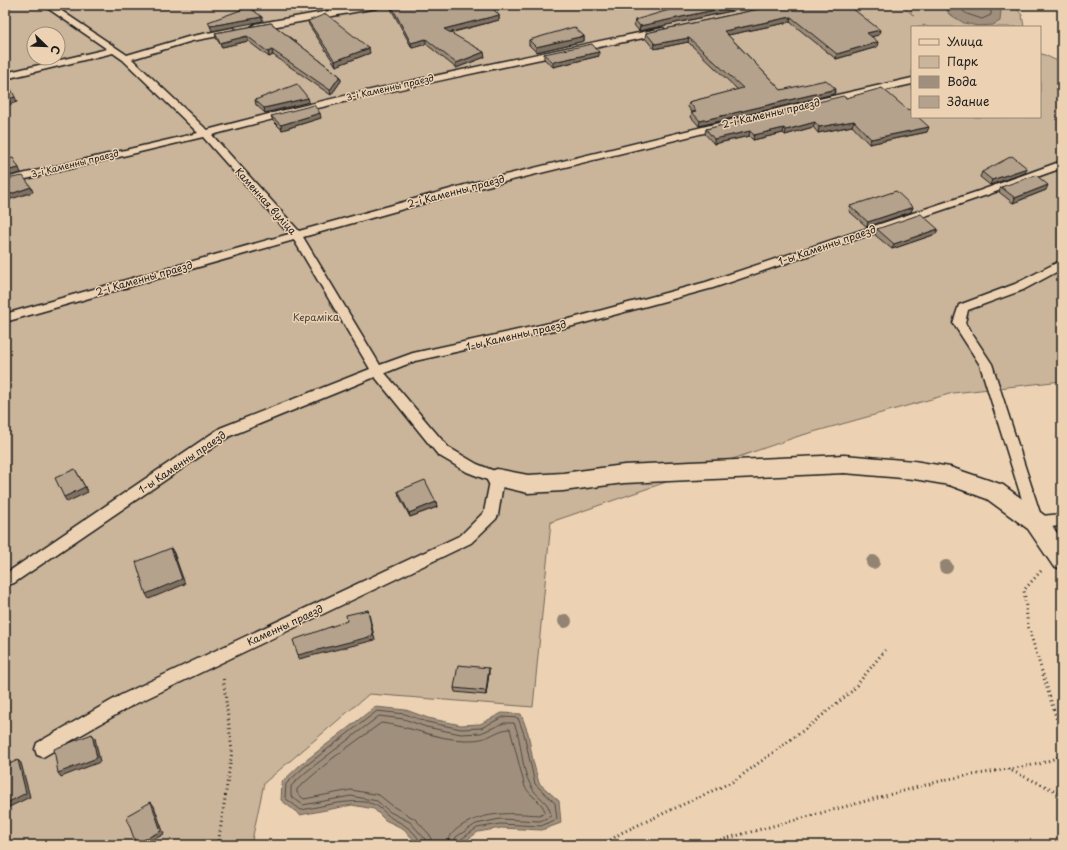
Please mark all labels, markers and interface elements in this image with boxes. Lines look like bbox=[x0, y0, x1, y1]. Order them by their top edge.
north arrow bbox=[26, 26, 66, 66]
legend bbox=[911, 26, 1041, 118]
text: Улица bbox=[947, 32, 983, 50]
text: С bbox=[46, 43, 65, 57]
text: Парк bbox=[947, 52, 979, 70]
street label: 3-і Каменны праезд bbox=[344, 70, 435, 104]
text: Вода bbox=[947, 72, 977, 90]
text: Здание bbox=[947, 92, 989, 110]
street label: 2-і Каменны праезд bbox=[720, 94, 822, 131]
street label: 3-і Каменны праезд bbox=[29, 145, 120, 181]
street label: Каменная вуліца bbox=[232, 164, 301, 239]
street label: 2-і Каменны праезд bbox=[406, 170, 506, 211]
street label: 1-ы Каменны праезд bbox=[776, 221, 878, 268]
street label: 2-і Каменны праезд bbox=[94, 256, 194, 299]
park label: Кераміка bbox=[293, 309, 340, 324]
street label: 1-ы Каменны праезд bbox=[464, 316, 568, 353]
street label: 1-ы Каменны праезд bbox=[135, 427, 229, 496]
street label: Каменны праезд bbox=[244, 600, 325, 649]

